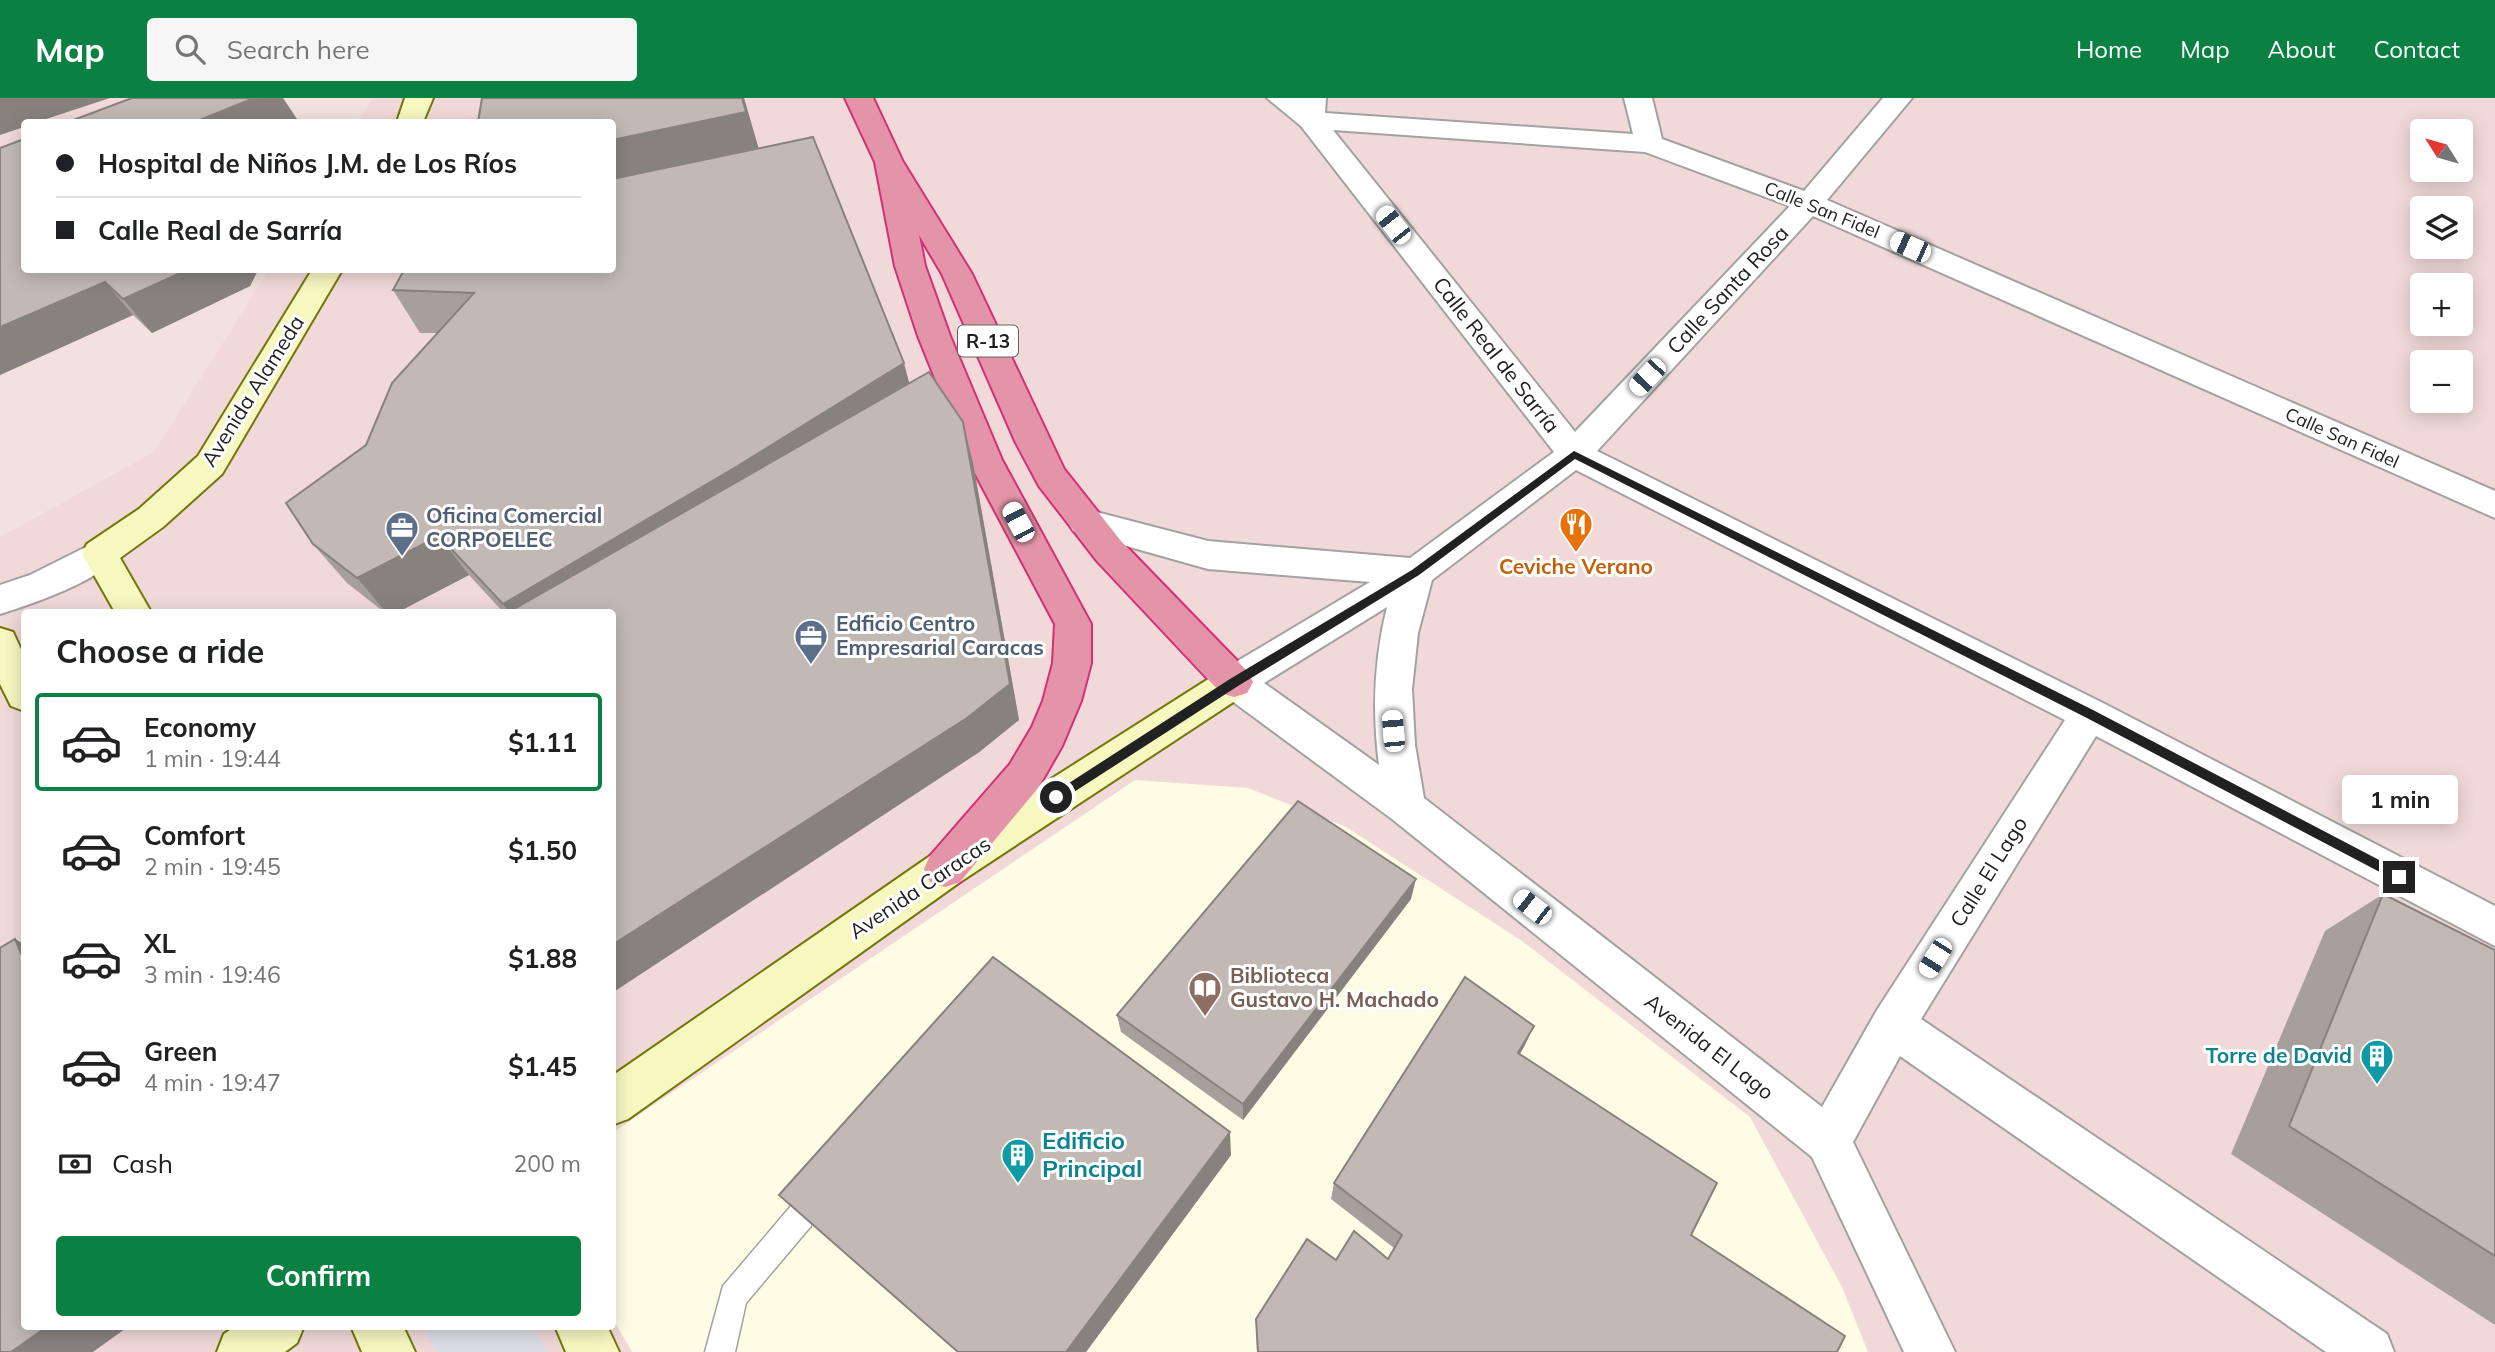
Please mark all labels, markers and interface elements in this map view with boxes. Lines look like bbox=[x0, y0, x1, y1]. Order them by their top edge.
search box bbox=[147, 18, 637, 81]
text: Map bbox=[35, 29, 105, 70]
icon: search bbox=[171, 30, 209, 68]
text: Search here bbox=[227, 33, 370, 66]
text: Home bbox=[2076, 34, 2142, 64]
text: Map bbox=[2180, 34, 2230, 64]
text: About bbox=[2268, 34, 2336, 64]
text: Contact bbox=[2374, 34, 2460, 64]
north arrow bbox=[2410, 119, 2473, 182]
map controls bbox=[2410, 119, 2473, 413]
text: Hospital de Niños J.M. de Los Ríos bbox=[98, 147, 517, 180]
street label: Calle San Fidel bbox=[1761, 176, 1883, 243]
button: layers bbox=[2410, 196, 2473, 259]
car bbox=[1372, 202, 1415, 248]
text: Calle Real de Sarría bbox=[98, 214, 342, 247]
street label: Calle Santa Rosa bbox=[1661, 220, 1793, 359]
car bbox=[1887, 229, 1934, 265]
street label: Calle Real de Sarría bbox=[1428, 271, 1566, 437]
button: + bbox=[2410, 273, 2473, 336]
street label: Avenida Alameda bbox=[195, 310, 309, 471]
road number: R-13 bbox=[958, 326, 1018, 356]
button: − bbox=[2410, 350, 2473, 413]
car bbox=[1625, 354, 1670, 400]
street label: Calle San Fidel bbox=[2282, 402, 2403, 473]
car bbox=[999, 499, 1038, 545]
place label: Oficina Comercial CORPOELEC bbox=[426, 502, 602, 552]
restaurant icon: Ceviche Verano bbox=[1557, 505, 1595, 554]
office icon: Oficina Comercial CORPOELEC bbox=[383, 509, 421, 558]
place label: Ceviche Verano bbox=[1499, 553, 1653, 579]
place label: Edficio Centro Empresarial Caracas bbox=[836, 610, 1044, 660]
office icon: Edficio Centro Empresarial Caracas bbox=[792, 617, 830, 666]
text: Choose a ride bbox=[56, 631, 264, 671]
car bbox=[1381, 709, 1406, 753]
icon: car bbox=[60, 711, 123, 774]
text: Economy bbox=[144, 711, 256, 744]
text: $1.11 bbox=[508, 726, 577, 759]
text: 1 min · 19:44 bbox=[144, 744, 281, 773]
callout: 1 min bbox=[2341, 776, 2457, 824]
route start bbox=[1040, 781, 1072, 813]
text: 1 min bbox=[2370, 785, 2430, 814]
street label: Calle El Lago bbox=[1944, 812, 2032, 931]
icon: car bbox=[60, 819, 123, 882]
text: Comfort bbox=[144, 819, 245, 852]
street label: Avenida Caracas bbox=[844, 830, 995, 944]
text: $1.50 bbox=[508, 834, 577, 867]
text: 2 min · 19:45 bbox=[144, 852, 281, 881]
route end bbox=[2383, 861, 2415, 893]
car bbox=[1509, 886, 1556, 928]
icon: car bbox=[60, 927, 123, 990]
text: XL bbox=[144, 927, 176, 960]
car bbox=[1915, 935, 1956, 981]
text: $1.88 bbox=[508, 942, 577, 975]
text: 3 min · 19:46 bbox=[144, 960, 281, 989]
place label: Biblioteca Gustavo H. Machado bbox=[1230, 962, 1439, 1012]
library icon: Biblioteca Gustavo H. Machado bbox=[1186, 969, 1224, 1018]
street label: Avenida El Lago bbox=[1640, 988, 1779, 1105]
icon: car bbox=[60, 1035, 123, 1098]
text: Green bbox=[144, 1035, 217, 1068]
building icon: Torre de David bbox=[2358, 1037, 2396, 1086]
place label: Torre de David bbox=[2205, 1042, 2352, 1068]
text: $1.45 bbox=[508, 1050, 577, 1083]
text: 4 min · 19:47 bbox=[144, 1068, 281, 1097]
place label: Edificio Principal bbox=[1042, 1125, 1142, 1183]
building icon: Edificio Principal bbox=[999, 1136, 1037, 1185]
icon: cash bbox=[56, 1145, 94, 1183]
text: Cash bbox=[112, 1147, 173, 1180]
text: 200 m bbox=[513, 1149, 581, 1178]
button: Confirm bbox=[56, 1236, 581, 1316]

